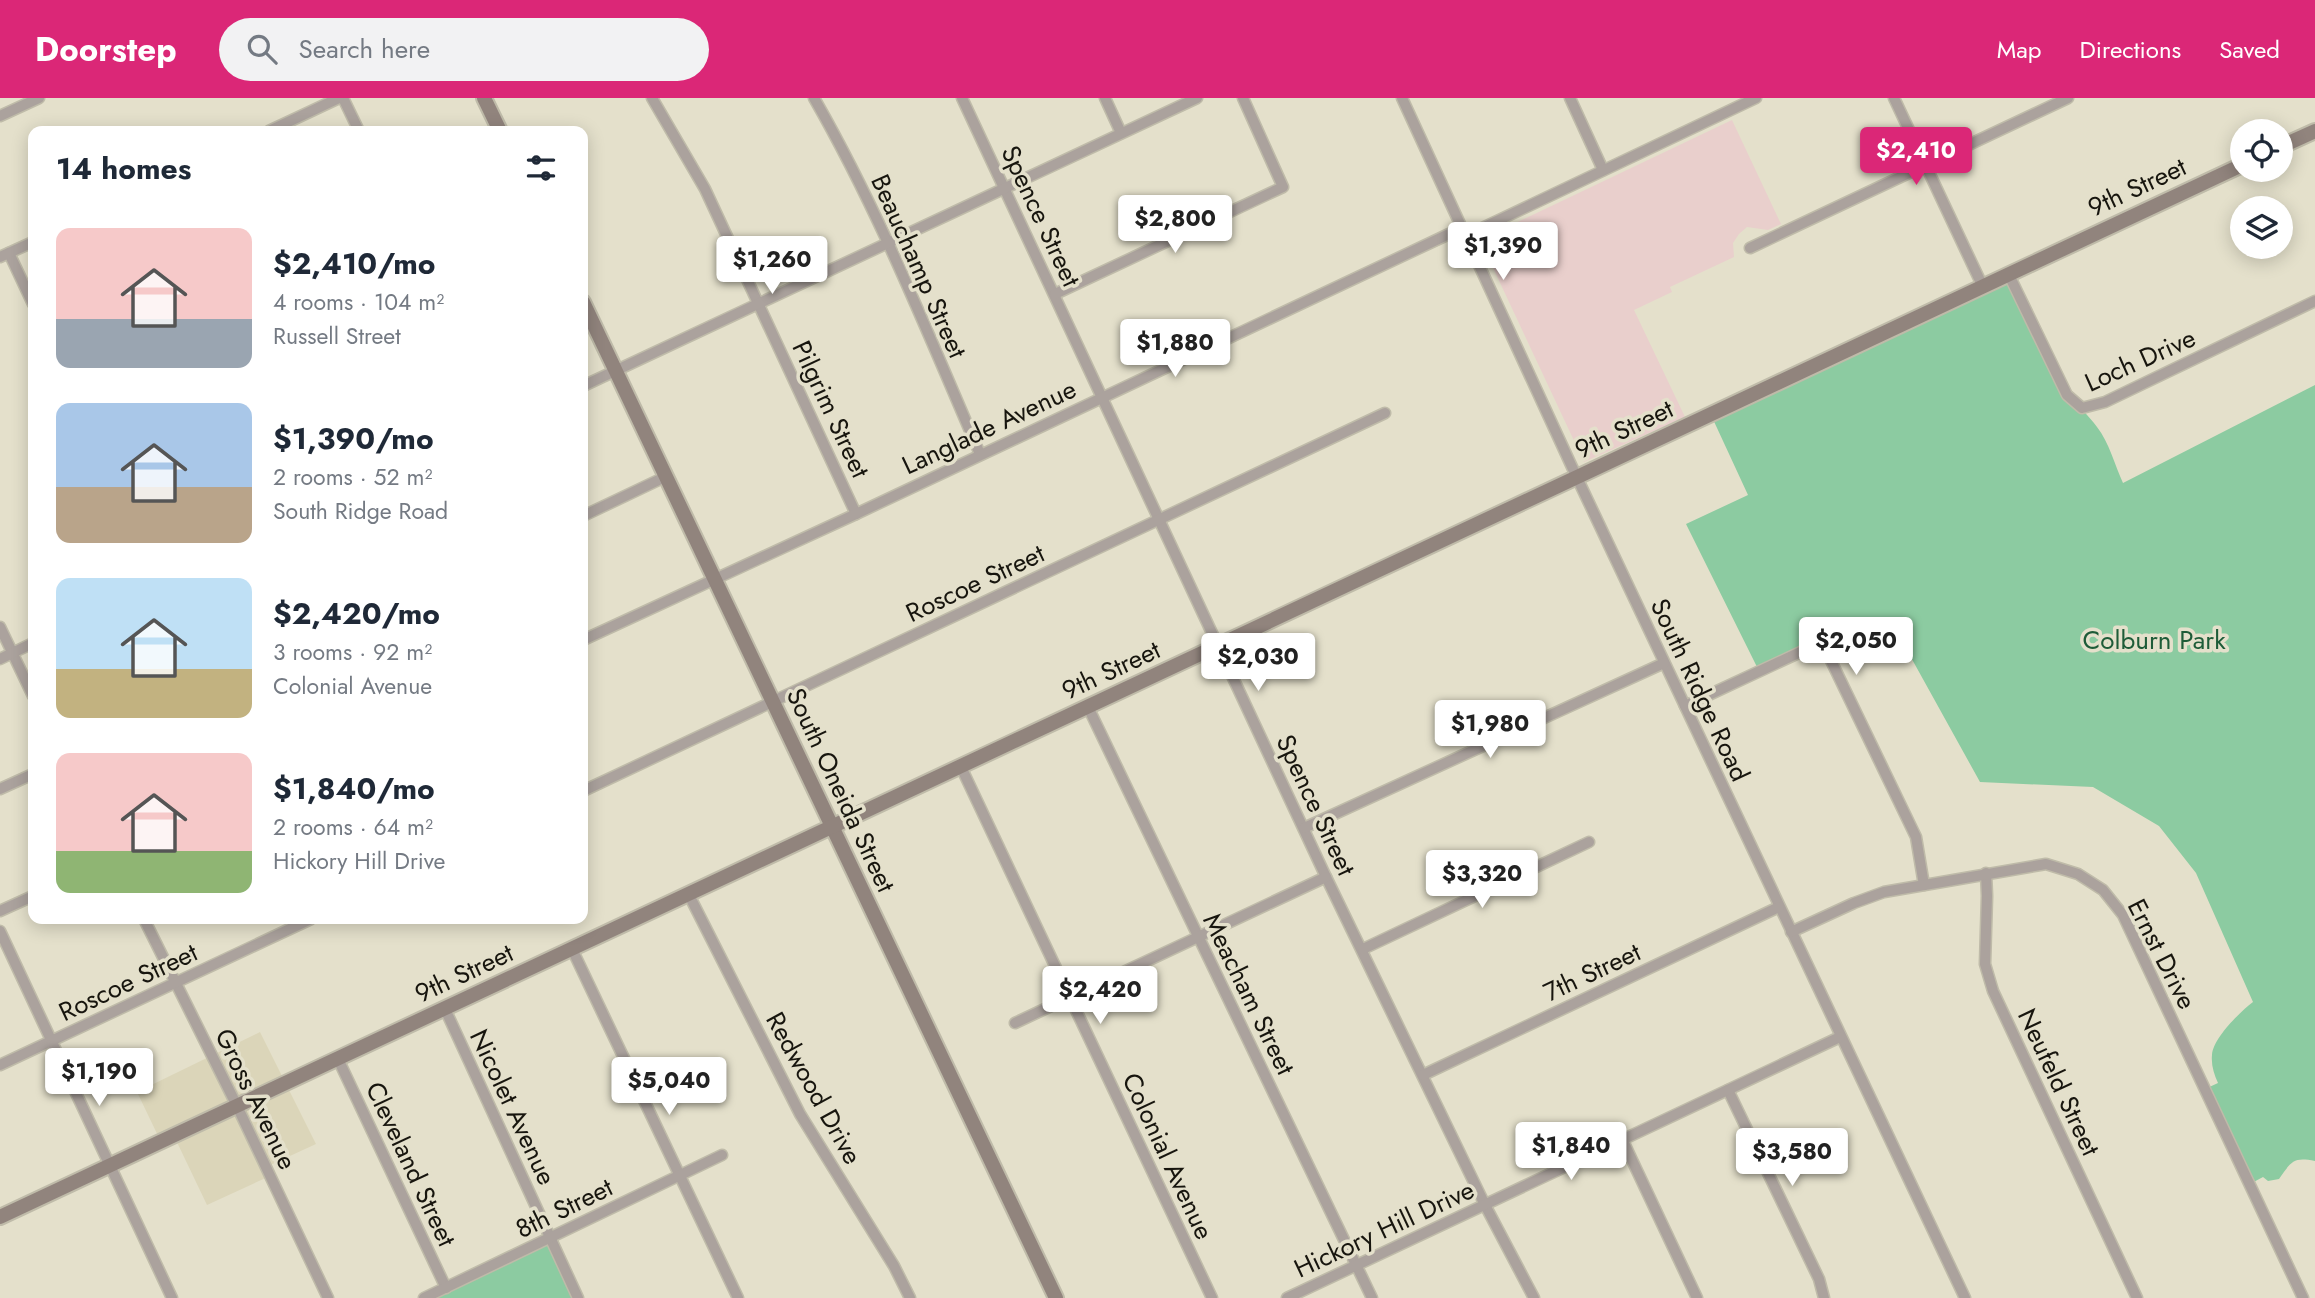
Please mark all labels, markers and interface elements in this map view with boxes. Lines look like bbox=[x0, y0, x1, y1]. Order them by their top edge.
search box bbox=[219, 18, 709, 81]
text: Doorstep bbox=[35, 26, 177, 73]
icon: search bbox=[243, 30, 281, 68]
text: Search here bbox=[299, 30, 430, 68]
text: Map bbox=[1997, 32, 2042, 67]
text: Directions bbox=[2080, 32, 2181, 67]
text: Saved bbox=[2219, 32, 2280, 67]
map controls bbox=[2230, 119, 2293, 259]
button: locate bbox=[2230, 119, 2293, 182]
pin: $2,410 bbox=[1859, 127, 1973, 187]
text: $2,410 bbox=[1876, 133, 1956, 167]
street label: Spence Street bbox=[992, 139, 1091, 293]
text: 14 homes bbox=[56, 147, 191, 190]
street label: 9th Street bbox=[2082, 147, 2193, 226]
icon: filters bbox=[522, 149, 560, 187]
street label: Beauchamp Street bbox=[861, 168, 977, 365]
pin: $2,800 bbox=[1118, 195, 1232, 255]
button: layers bbox=[2230, 196, 2293, 259]
text: $2,800 bbox=[1134, 201, 1216, 235]
pin: $1,390 bbox=[1446, 222, 1560, 282]
text: $1,390 bbox=[1464, 228, 1542, 262]
pin: $1,260 bbox=[715, 236, 829, 296]
text: $2,410/mo bbox=[273, 242, 436, 285]
text: $1,260 bbox=[732, 242, 812, 276]
icon: home bbox=[112, 256, 196, 340]
text: 4 rooms · 104 m² bbox=[273, 285, 444, 319]
text: Russell Street bbox=[273, 319, 401, 353]
street label: Loch Drive bbox=[2079, 319, 2201, 401]
pin: $1,880 bbox=[1118, 320, 1232, 379]
text: $1,880 bbox=[1136, 325, 1214, 359]
street label: Pilgrim Street bbox=[783, 334, 880, 485]
street label: Langlade Avenue bbox=[896, 370, 1082, 484]
street label: 9th Street bbox=[1569, 389, 1680, 468]
text: $1,390/mo bbox=[273, 417, 434, 460]
icon: home bbox=[112, 431, 196, 515]
text: 2 rooms · 52 m² bbox=[273, 460, 432, 494]
text: South Ridge Road bbox=[273, 494, 448, 528]
street label: Roscoe Street bbox=[899, 534, 1051, 632]
text: $2,420/mo bbox=[273, 592, 440, 635]
street label: South Ridge Road bbox=[1641, 592, 1759, 788]
icon: home bbox=[112, 606, 196, 690]
pin: $2,050 bbox=[1799, 618, 1913, 677]
park label: Colburn Park bbox=[2082, 621, 2226, 659]
text: $2,050 bbox=[1815, 623, 1897, 657]
street label: 9th Street bbox=[1056, 630, 1167, 709]
pin: $2,030 bbox=[1201, 634, 1315, 693]
text: 3 rooms · 92 m² bbox=[273, 635, 432, 669]
text: $2,030 bbox=[1217, 639, 1299, 673]
text: Colonial Avenue bbox=[273, 669, 432, 703]
street label: South Oneida Street bbox=[777, 682, 905, 899]
pin: $1,980 bbox=[1433, 700, 1547, 760]
text: $1,980 bbox=[1451, 706, 1529, 740]
street label: Spence Street bbox=[1267, 728, 1366, 882]
text: $1,840/mo bbox=[273, 767, 435, 810]
icon: home bbox=[112, 781, 196, 865]
text: 2 rooms · 64 m² bbox=[273, 810, 433, 844]
text: Hickory Hill Drive bbox=[273, 844, 445, 878]
pin: $3,320 bbox=[1425, 850, 1539, 910]
text: $3,320 bbox=[1442, 856, 1522, 890]
street label: Ernst Drive bbox=[2118, 892, 2206, 1016]
street label: Meacham Street bbox=[1193, 907, 1305, 1082]
street label: Roscoe Street bbox=[52, 933, 204, 1031]
street label: 9th Street bbox=[409, 933, 520, 1012]
street label: 7th Street bbox=[1537, 933, 1648, 1011]
pin: $2,420 bbox=[1043, 967, 1157, 1026]
text: $2,420 bbox=[1058, 972, 1142, 1006]
street label: Neufeld Street bbox=[2008, 1002, 2110, 1163]
street label: Redwood Drive bbox=[756, 1005, 872, 1171]
street label: Gross Avenue bbox=[205, 1022, 307, 1176]
street label: Nicolet Avenue bbox=[460, 1023, 566, 1191]
pin: $1,190 bbox=[42, 1048, 156, 1108]
text: $1,190 bbox=[61, 1054, 137, 1088]
pin: $5,040 bbox=[612, 1058, 726, 1117]
text: $5,040 bbox=[627, 1063, 711, 1097]
street label: Colonial Avenue bbox=[1113, 1066, 1223, 1246]
street label: Cleveland Street bbox=[356, 1075, 466, 1253]
pin: $1,840 bbox=[1514, 1122, 1628, 1182]
text: $1,840 bbox=[1531, 1128, 1611, 1162]
pin: $3,580 bbox=[1735, 1128, 1849, 1188]
text: $3,580 bbox=[1752, 1134, 1832, 1168]
street label: 8th Street bbox=[509, 1168, 620, 1248]
street label: Hickory Hill Drive bbox=[1288, 1171, 1480, 1287]

